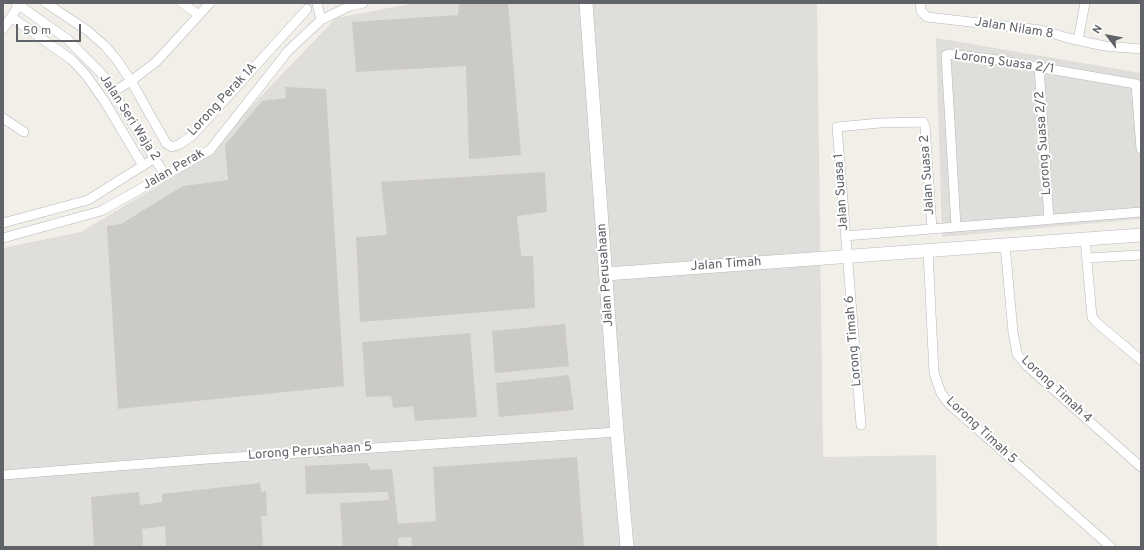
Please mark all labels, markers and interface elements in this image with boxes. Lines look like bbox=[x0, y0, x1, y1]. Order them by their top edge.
street label: Jalan Nilam 8 bbox=[973, 15, 1055, 43]
scale bar bbox=[18, 16, 83, 42]
north arrow bbox=[1088, 16, 1128, 56]
text: 50 m bbox=[23, 23, 51, 39]
text: N bbox=[1090, 23, 1106, 37]
street label: Lorong Suasa 2/1 bbox=[953, 48, 1055, 78]
street label: Lorong Perak 1A bbox=[185, 60, 261, 140]
street label: Jalan Seri Waja 2 bbox=[95, 72, 163, 164]
street label: Lorong Suasa 2/2 bbox=[1033, 90, 1055, 196]
street label: Jalan Suasa 2 bbox=[917, 134, 939, 216]
street label: Jalan Perak bbox=[140, 146, 208, 194]
street label: Jalan Suasa 1 bbox=[832, 153, 852, 231]
street label: Jalan Perusahaan bbox=[595, 223, 617, 327]
street label: Jalan Timah bbox=[690, 255, 762, 275]
street label: Lorong Timah 6 bbox=[842, 295, 866, 387]
street label: Lorong Timah 4 bbox=[1017, 353, 1095, 427]
street label: Lorong Timah 5 bbox=[942, 394, 1020, 468]
street label: Lorong Perusahaan 5 bbox=[247, 440, 373, 464]

